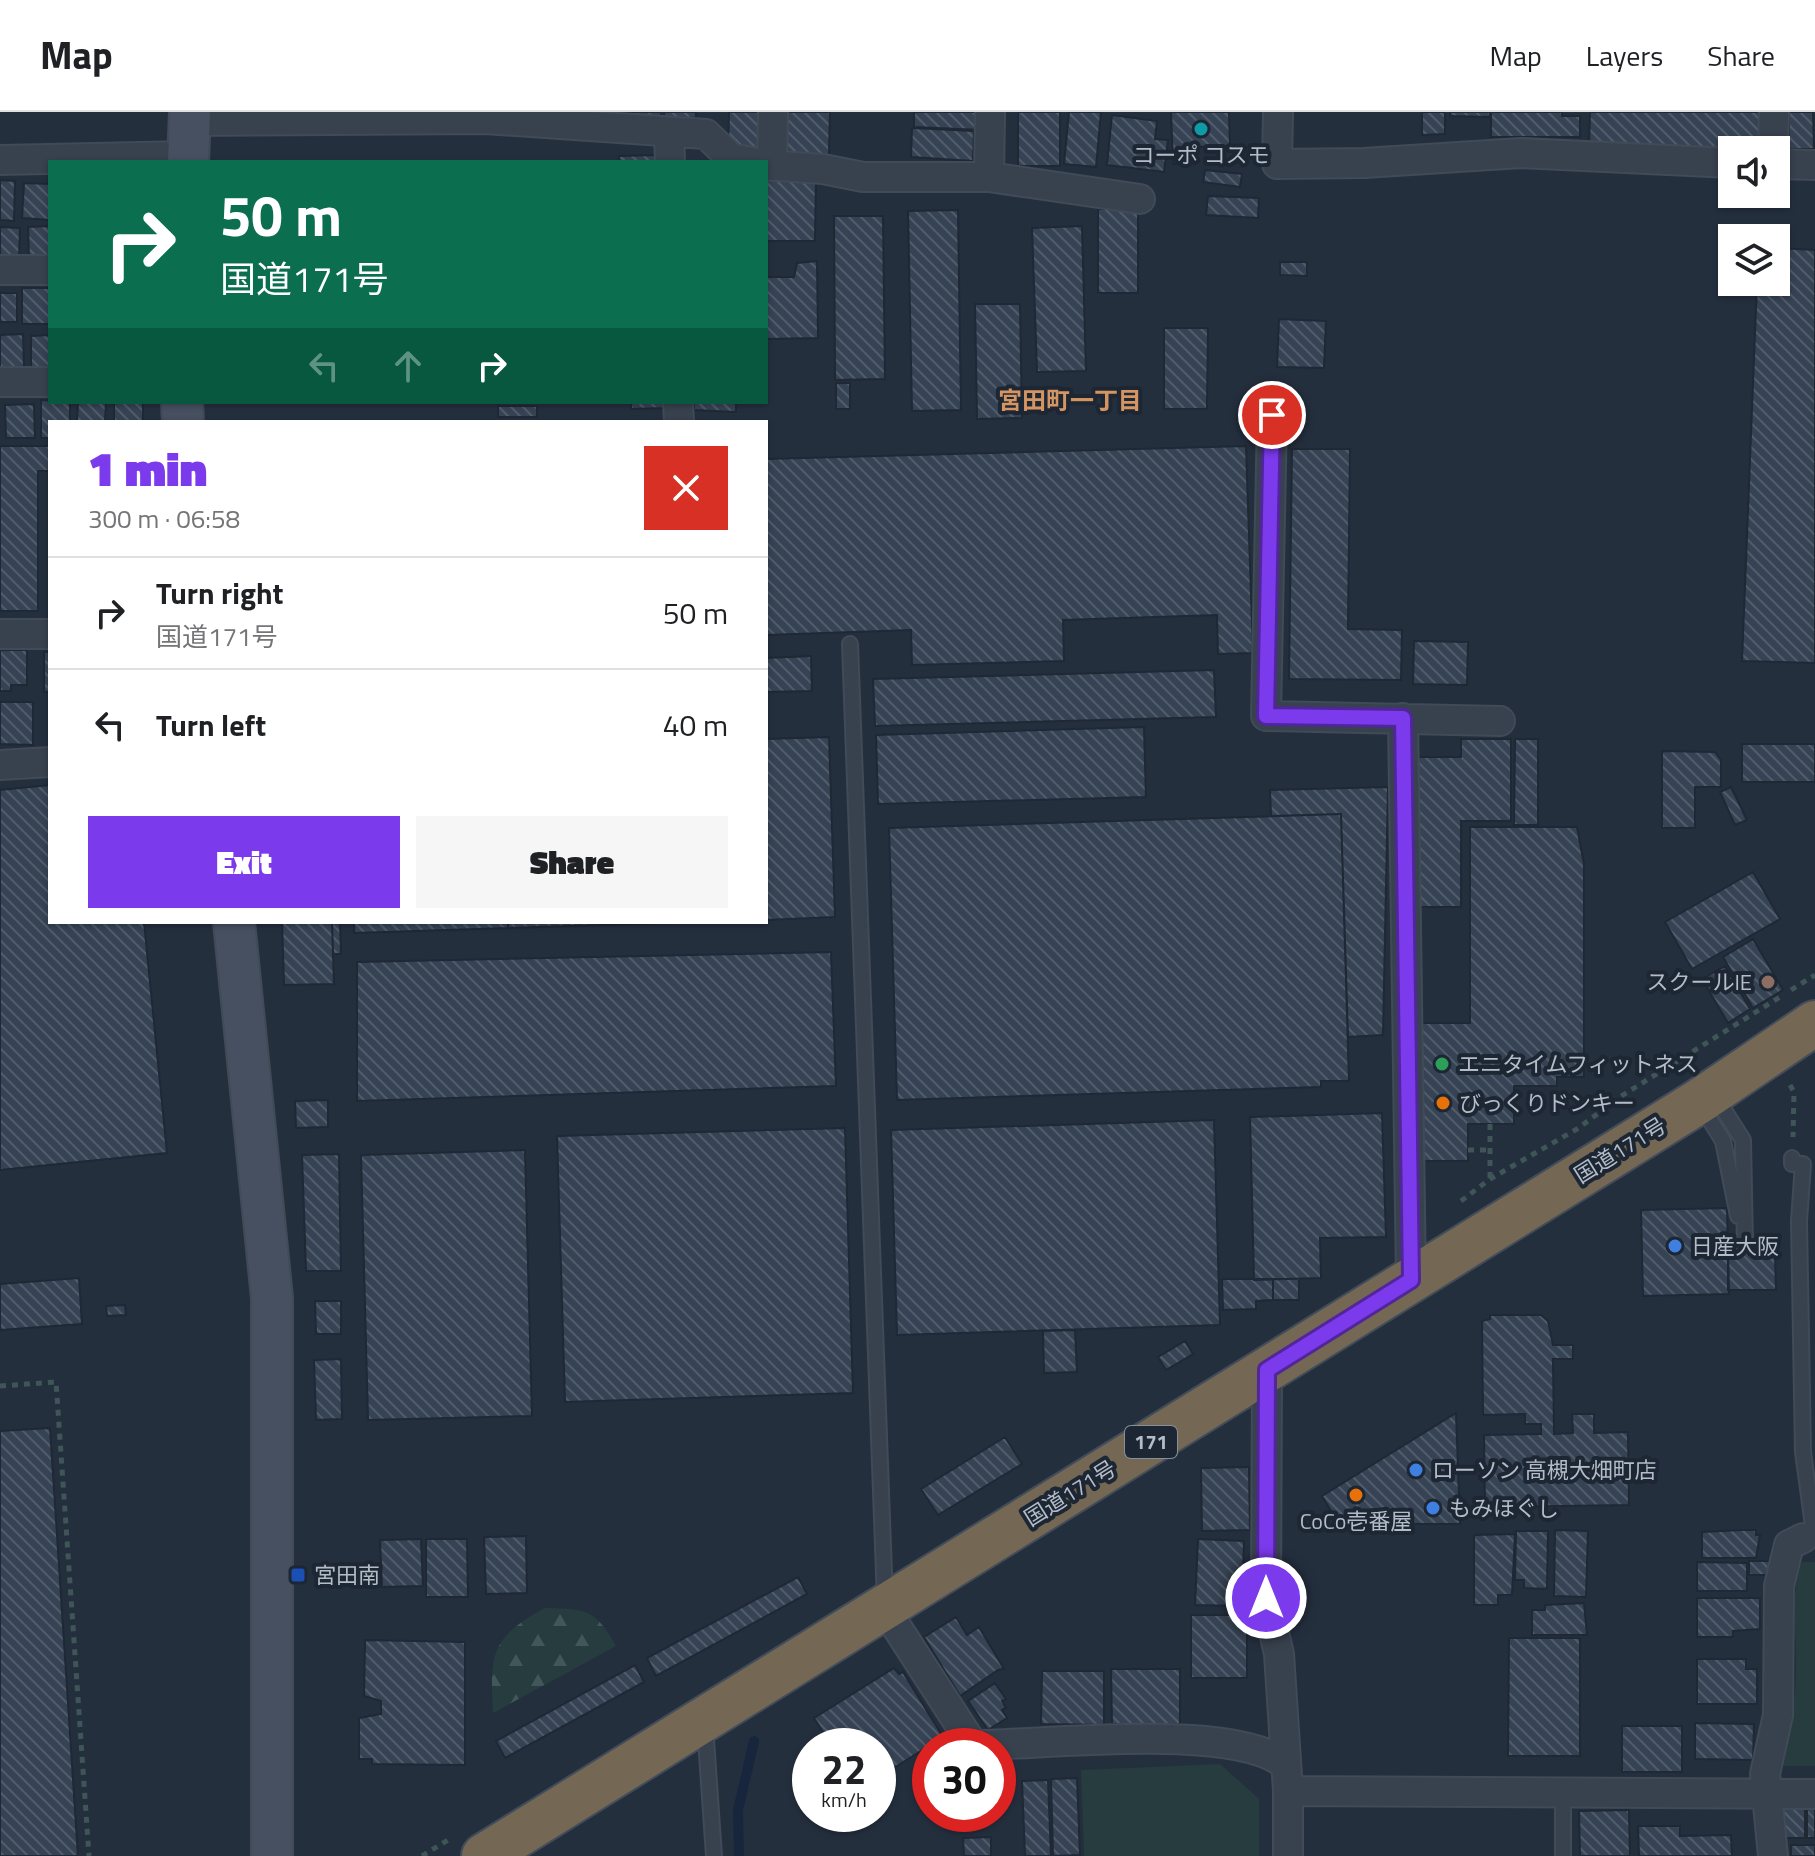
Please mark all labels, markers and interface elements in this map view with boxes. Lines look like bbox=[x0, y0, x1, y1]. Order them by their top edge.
text: Map bbox=[40, 26, 113, 84]
text: Map bbox=[1489, 34, 1542, 77]
text: Layers bbox=[1586, 34, 1663, 77]
text: Share bbox=[1707, 34, 1775, 77]
marker: コーポ コスモ bbox=[1192, 120, 1210, 138]
map controls bbox=[1718, 136, 1790, 296]
button: sound bbox=[1718, 136, 1790, 208]
place label: コーポ コスモ bbox=[1133, 138, 1269, 172]
text: 50 m bbox=[220, 173, 342, 258]
icon: right bbox=[88, 192, 192, 296]
button: layers bbox=[1718, 224, 1790, 296]
text: 国道171号 bbox=[220, 251, 388, 306]
icon: left bbox=[302, 344, 346, 388]
icon: ahead bbox=[386, 344, 430, 388]
icon: right bbox=[470, 344, 514, 388]
pin bbox=[1238, 381, 1306, 449]
district label: 宮田町一丁目 bbox=[998, 382, 1142, 418]
icon: arrive bbox=[1250, 393, 1294, 437]
text: 1 min bbox=[88, 432, 207, 505]
button: close bbox=[644, 446, 728, 530]
text: 300 m · 06:58 bbox=[88, 499, 240, 538]
text: Turn right bbox=[156, 570, 284, 616]
text: 50 m bbox=[663, 590, 728, 636]
icon: right bbox=[88, 591, 132, 635]
text: 国道171号 bbox=[156, 617, 278, 656]
text: Turn left bbox=[156, 702, 266, 748]
text: 40 m bbox=[663, 702, 728, 748]
icon: left bbox=[88, 703, 132, 747]
button: Exit bbox=[88, 816, 400, 908]
button: Share bbox=[416, 816, 728, 908]
place label: スクールIE bbox=[1646, 965, 1752, 999]
marker: スクールIE bbox=[1759, 973, 1777, 991]
place label: エニタイムフィットネス bbox=[1458, 1047, 1698, 1081]
marker: エニタイムフィットネス bbox=[1433, 1055, 1451, 1073]
place label: びっくりドンキー bbox=[1459, 1086, 1635, 1120]
marker: びっくりドンキー bbox=[1434, 1094, 1452, 1112]
street label: 国道171号 bbox=[1567, 1108, 1673, 1192]
place label: 日産大阪 bbox=[1691, 1229, 1779, 1263]
marker: 日産大阪 bbox=[1666, 1237, 1684, 1255]
road number: 171 bbox=[1125, 1426, 1177, 1458]
street label: 国道171号 bbox=[1017, 1451, 1123, 1535]
place label: ローソン 高槻大畑町店 bbox=[1432, 1453, 1657, 1487]
marker: ローソン 高槻大畑町店 bbox=[1407, 1461, 1425, 1479]
marker: CoCo壱番屋 bbox=[1347, 1486, 1365, 1504]
place label: もみほぐし bbox=[1449, 1491, 1559, 1525]
marker: もみほぐし bbox=[1424, 1499, 1442, 1517]
place label: CoCo壱番屋 bbox=[1300, 1504, 1412, 1538]
position arrow bbox=[1224, 1556, 1308, 1640]
place label: 宮田南 bbox=[314, 1558, 380, 1592]
marker: 宮田南 bbox=[289, 1566, 307, 1584]
speed limit sign: 30 bbox=[912, 1728, 1016, 1832]
text: 22 bbox=[822, 1739, 866, 1800]
text: km/h bbox=[821, 1784, 867, 1815]

